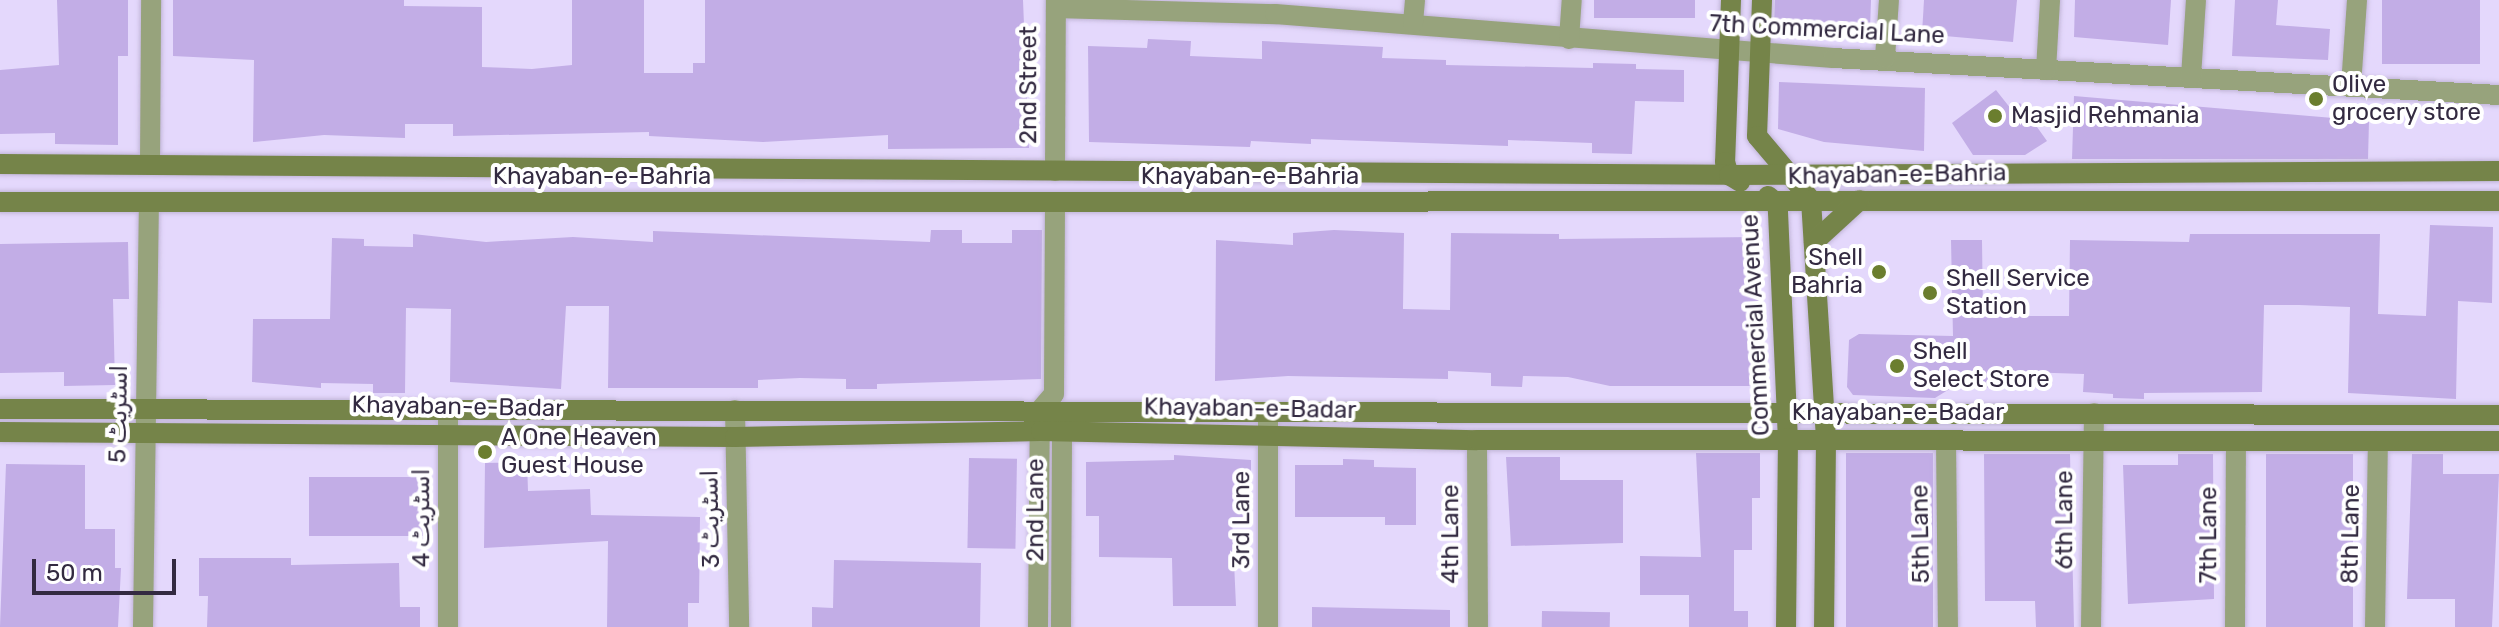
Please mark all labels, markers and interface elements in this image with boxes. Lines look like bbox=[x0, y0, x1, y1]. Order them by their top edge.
street label: 7th Commercial Lane bbox=[1709, 9, 1945, 51]
street label: 2nd Street bbox=[1015, 26, 1043, 144]
place label: Olive grocery store bbox=[2332, 71, 2482, 127]
marker: Olive grocery store bbox=[2307, 90, 2325, 108]
place label: Masjid Rehmania bbox=[2011, 102, 2199, 130]
marker: Masjid Rehmania bbox=[1986, 107, 2004, 125]
street label: Khayaban-e-Bahria bbox=[1787, 159, 2007, 191]
street label: Khayaban-e-Bahria bbox=[493, 163, 711, 191]
street label: Khayaban-e-Bahria bbox=[1141, 163, 1359, 191]
street label: Commercial Avenue bbox=[1736, 213, 1776, 437]
place label: Shell Bahria bbox=[1791, 244, 1863, 300]
marker: Shell Bahria bbox=[1870, 263, 1888, 281]
place label: Shell Service Station bbox=[1946, 265, 2090, 321]
marker: Shell Service Station bbox=[1921, 284, 1939, 302]
place label: Shell Select Store bbox=[1913, 338, 2050, 394]
marker: Shell Select Store bbox=[1888, 357, 1906, 375]
street label: اسٹریٹ 5 bbox=[104, 365, 134, 463]
street label: Khayaban-e-Badar bbox=[351, 391, 565, 423]
street label: Khayaban-e-Badar bbox=[1143, 393, 1357, 425]
street label: Khayaban-e-Badar bbox=[1792, 399, 2004, 427]
place label: A One Heaven Guest House bbox=[501, 424, 657, 480]
marker: A One Heaven Guest House bbox=[476, 443, 494, 461]
street label: 2nd Lane bbox=[1022, 458, 1050, 562]
street label: اسٹریٹ 4 bbox=[408, 469, 436, 567]
street label: اسٹریٹ 3 bbox=[696, 470, 726, 568]
street label: 6th Lane bbox=[2051, 470, 2079, 570]
street label: 3rd Lane bbox=[1228, 471, 1256, 569]
street label: 4th Lane bbox=[1437, 484, 1465, 584]
street label: 5th Lane bbox=[1906, 484, 1936, 584]
street label: 8th Lane bbox=[2336, 484, 2366, 584]
street label: 7th Lane bbox=[2195, 487, 2223, 583]
scale bar bbox=[36, 543, 180, 593]
text: 50 m bbox=[46, 559, 103, 587]

